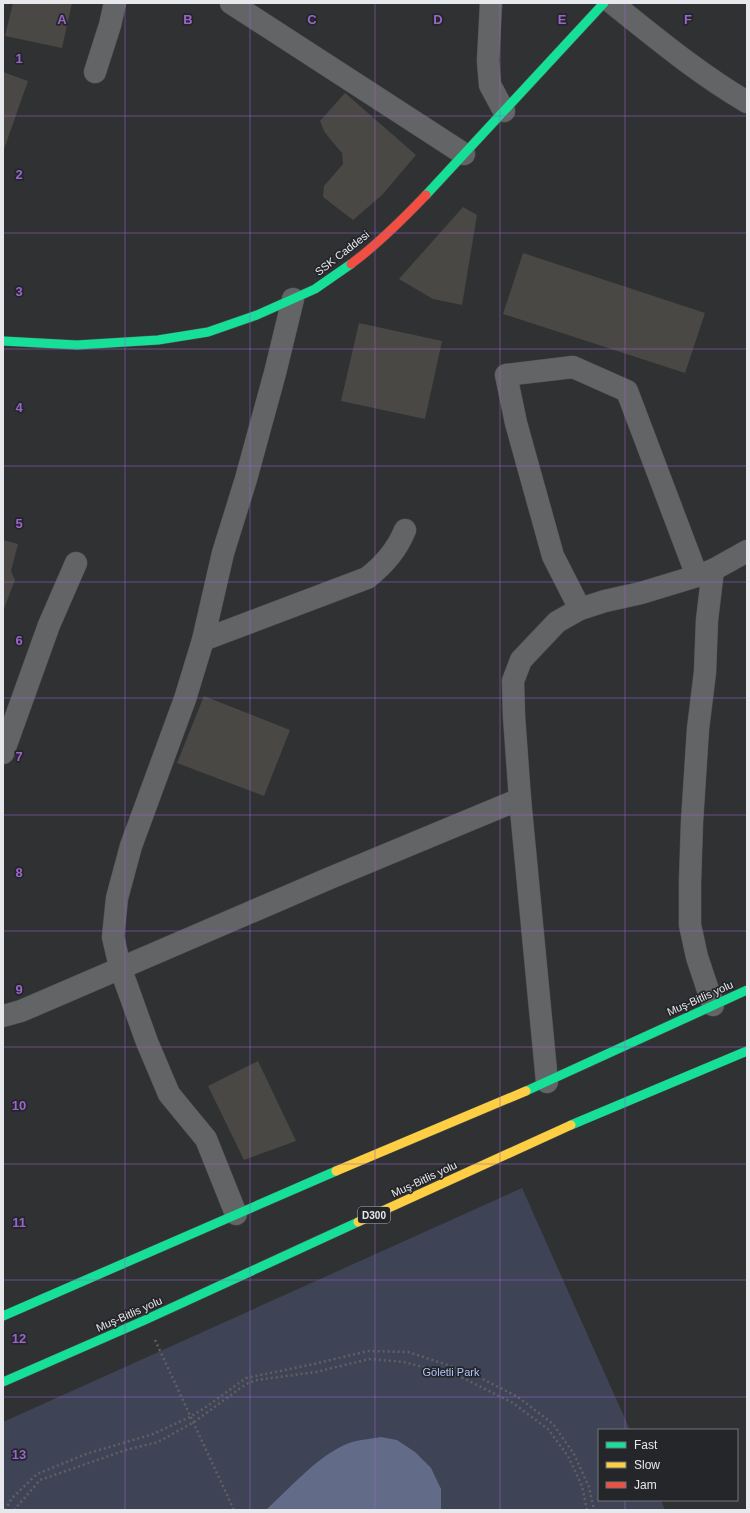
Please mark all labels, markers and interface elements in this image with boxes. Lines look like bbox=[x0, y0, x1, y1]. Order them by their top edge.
text: A bbox=[57, 12, 67, 27]
text: B bbox=[183, 12, 193, 27]
text: C bbox=[307, 12, 317, 27]
text: D bbox=[433, 12, 443, 27]
text: E bbox=[558, 12, 567, 27]
text: F bbox=[684, 12, 692, 27]
text: 1 bbox=[15, 51, 23, 66]
text: 2 bbox=[15, 167, 23, 182]
street label: SSK Caddesi bbox=[313, 228, 371, 278]
text: 3 bbox=[15, 284, 23, 299]
text: 4 bbox=[15, 400, 23, 415]
text: 5 bbox=[15, 516, 23, 531]
text: 6 bbox=[15, 633, 23, 648]
text: 7 bbox=[15, 749, 23, 764]
text: 8 bbox=[15, 865, 23, 880]
street label: Muş-Bitlis yolu bbox=[665, 978, 735, 1018]
text: 9 bbox=[15, 982, 23, 997]
text: 10 bbox=[12, 1098, 26, 1113]
street label: Muş-Bitlis yolu bbox=[389, 1159, 459, 1199]
road number: D300 bbox=[358, 1207, 390, 1223]
text: 11 bbox=[12, 1215, 26, 1230]
street label: Muş-Bitlis yolu bbox=[94, 1294, 164, 1334]
text: 12 bbox=[12, 1331, 26, 1346]
park label: Göletli Park bbox=[423, 1366, 480, 1378]
legend bbox=[598, 1429, 738, 1501]
text: Fast bbox=[634, 1438, 658, 1452]
text: 13 bbox=[12, 1447, 26, 1462]
text: Slow bbox=[634, 1458, 660, 1472]
text: Jam bbox=[634, 1478, 657, 1492]

